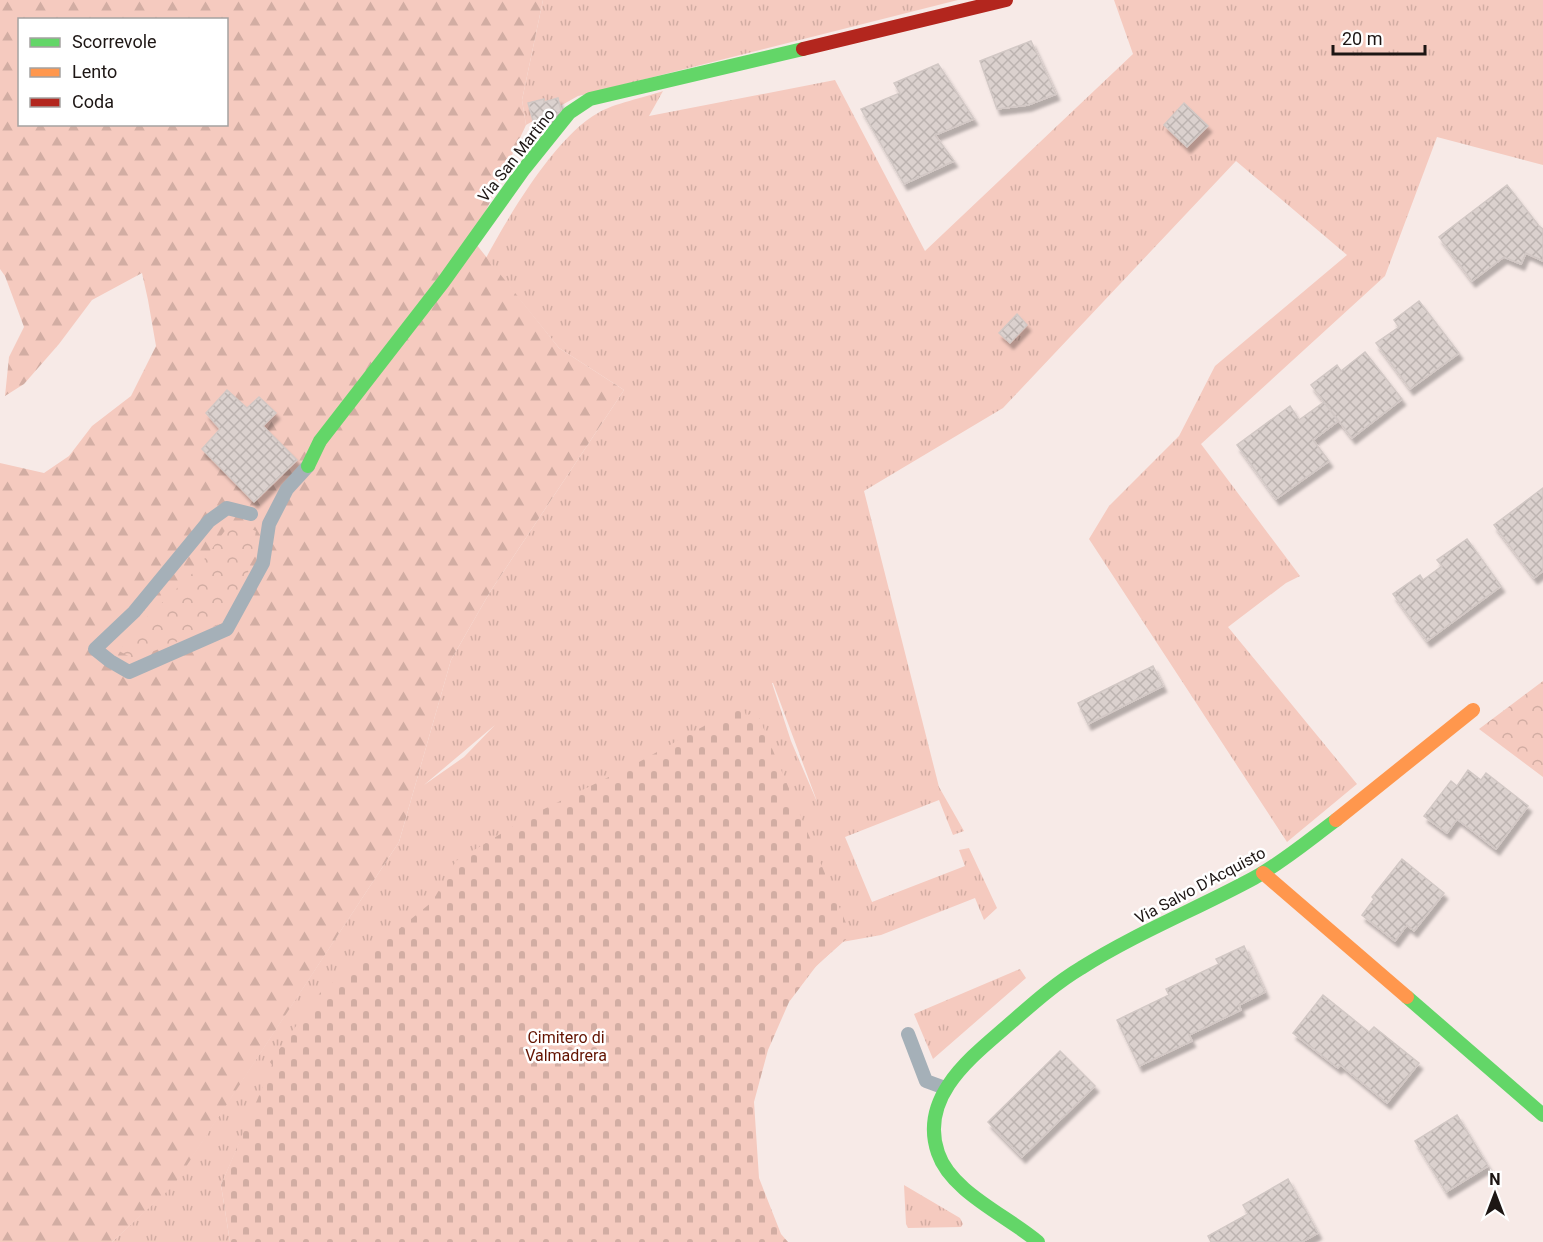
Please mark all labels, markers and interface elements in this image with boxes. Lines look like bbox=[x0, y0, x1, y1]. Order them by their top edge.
legend bbox=[18, 18, 228, 126]
scale bar bbox=[1333, 18, 1424, 56]
text: 20 m bbox=[1342, 28, 1382, 49]
text: Scorrevole bbox=[72, 31, 157, 52]
text: Lento bbox=[72, 61, 117, 82]
text: Coda bbox=[72, 91, 114, 112]
street label: Via San Martino bbox=[474, 105, 559, 206]
street label: Via Salvo D'Acquisto bbox=[1132, 843, 1269, 928]
park label: Cimitero di Valmadrera bbox=[525, 1028, 607, 1065]
north arrow bbox=[1465, 1164, 1525, 1224]
text: N bbox=[1489, 1170, 1501, 1189]

